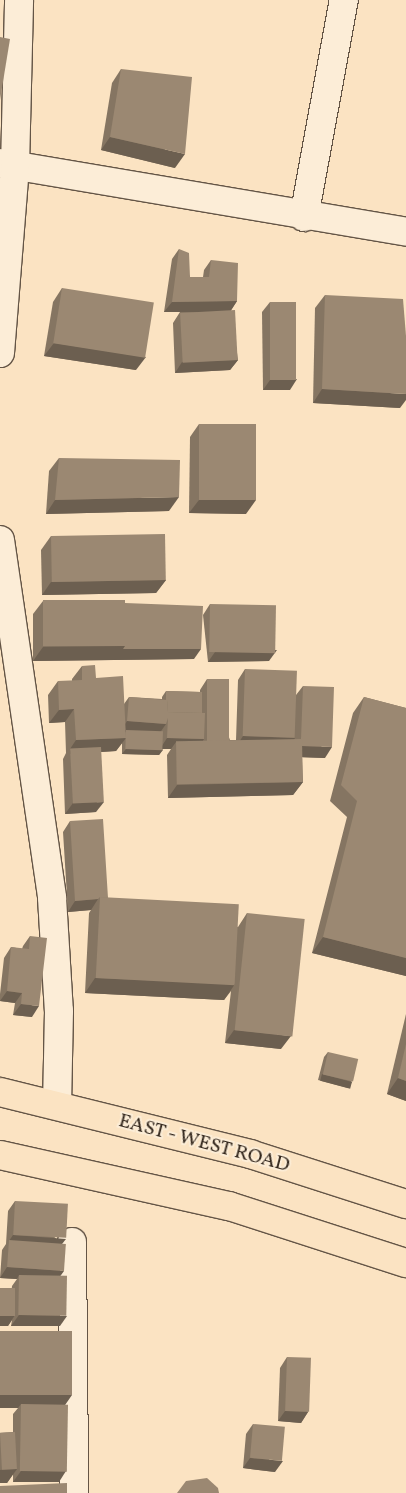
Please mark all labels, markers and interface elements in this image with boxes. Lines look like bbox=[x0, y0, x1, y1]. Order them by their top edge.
street label: EAST - WEST ROAD bbox=[115, 1109, 293, 1179]

